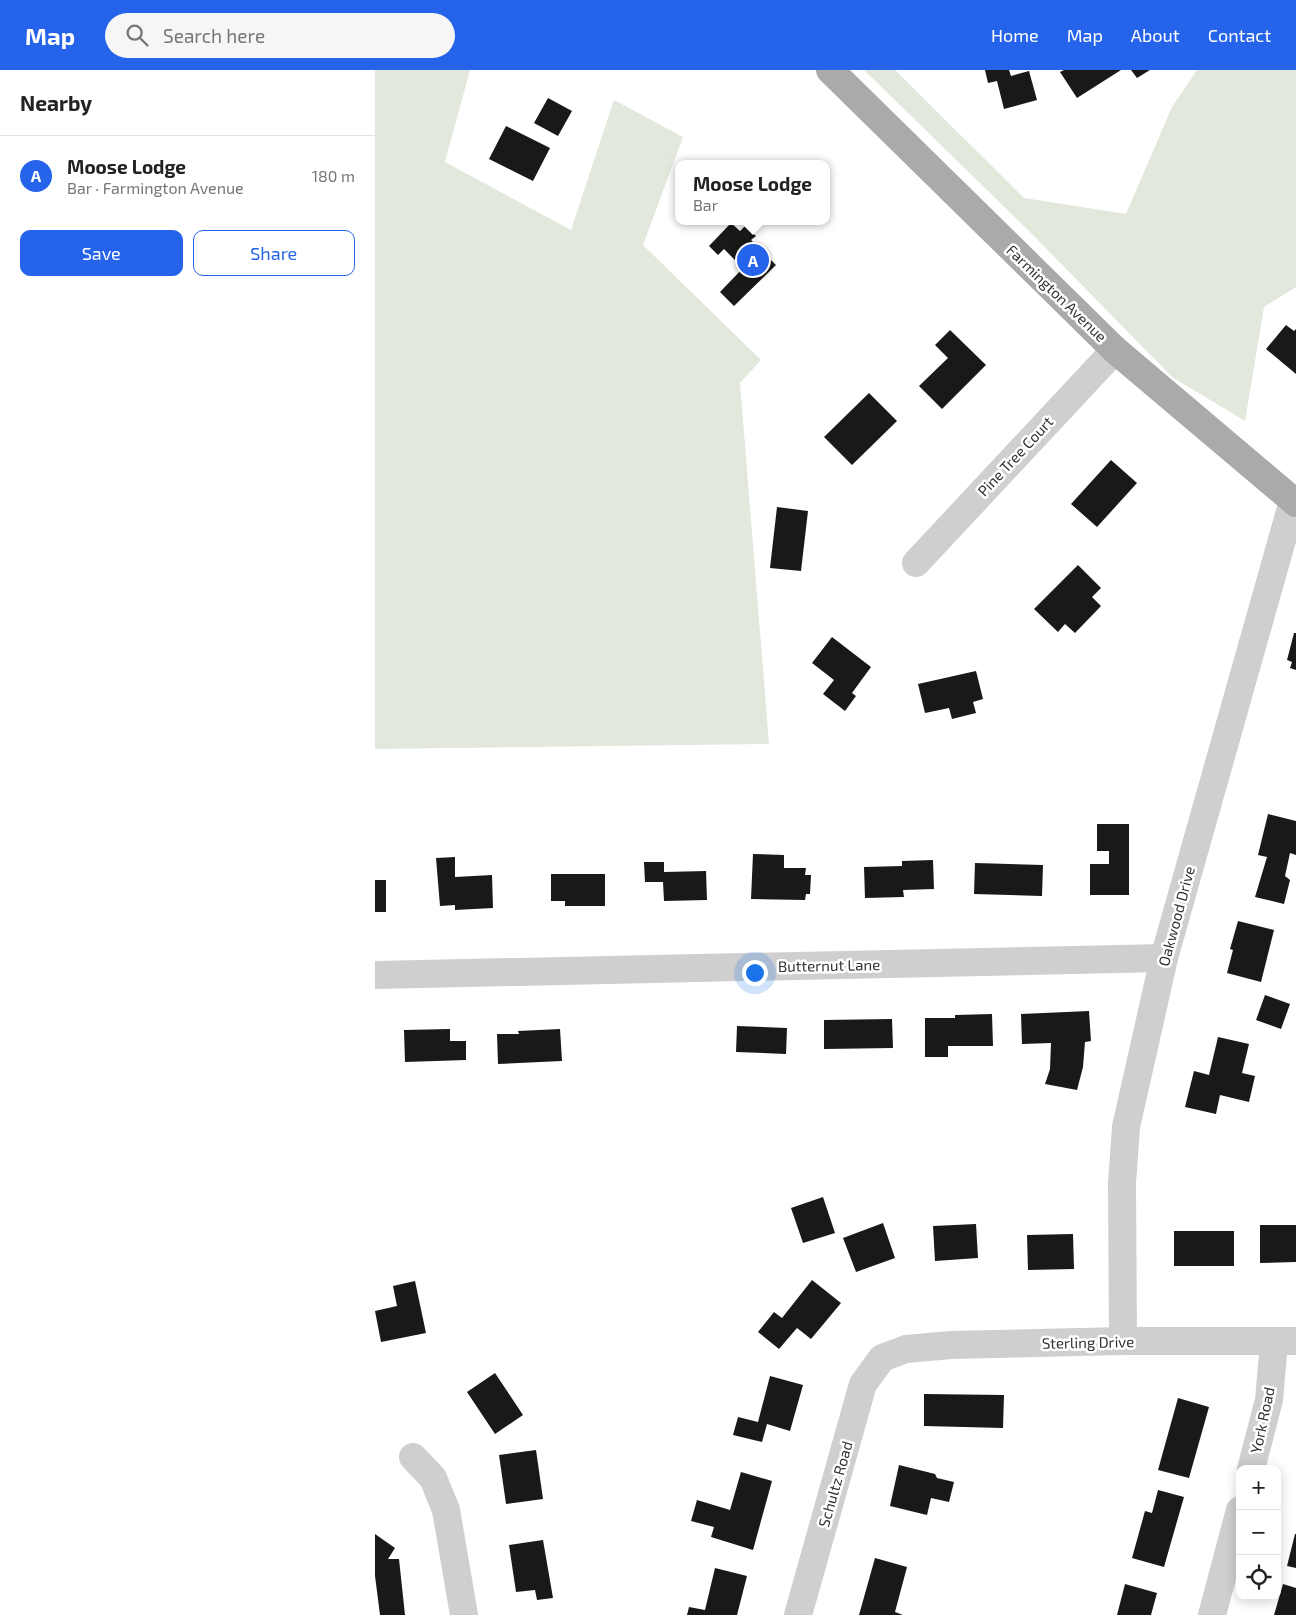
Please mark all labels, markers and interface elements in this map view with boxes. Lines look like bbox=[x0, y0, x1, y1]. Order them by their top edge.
search box bbox=[105, 13, 455, 58]
text: Map bbox=[25, 21, 75, 50]
icon: search bbox=[123, 21, 151, 49]
text: Search here bbox=[163, 24, 265, 47]
text: Home bbox=[991, 24, 1039, 46]
text: Map bbox=[1067, 24, 1103, 46]
text: About bbox=[1131, 24, 1180, 46]
text: Contact bbox=[1208, 24, 1271, 46]
text: Nearby bbox=[20, 90, 92, 115]
text: Moose Lodge bbox=[67, 155, 186, 178]
popup bbox=[675, 160, 830, 225]
text: A bbox=[31, 166, 41, 185]
text: 180 m bbox=[312, 166, 355, 185]
text: Moose Lodge bbox=[693, 172, 812, 195]
text: Bar · Farmington Avenue bbox=[67, 178, 244, 197]
text: Bar bbox=[693, 195, 718, 214]
button: Save bbox=[20, 230, 183, 276]
button: Share bbox=[193, 230, 355, 276]
pin: A bbox=[737, 241, 769, 279]
street label: Farmington Avenue bbox=[1003, 241, 1111, 345]
street label: Pine Tree Court bbox=[974, 412, 1057, 500]
street label: Oakwood Drive bbox=[1154, 864, 1198, 968]
street label: Butternut Lane bbox=[778, 955, 880, 975]
your location bbox=[742, 960, 768, 986]
street label: Sterling Drive bbox=[1042, 1332, 1134, 1352]
street label: York Road bbox=[1246, 1385, 1278, 1455]
street label: Schultz Road bbox=[814, 1439, 856, 1529]
map controls bbox=[1236, 1465, 1281, 1600]
button: + bbox=[1236, 1465, 1281, 1510]
button: − bbox=[1236, 1510, 1281, 1555]
button: locate bbox=[1236, 1555, 1281, 1600]

